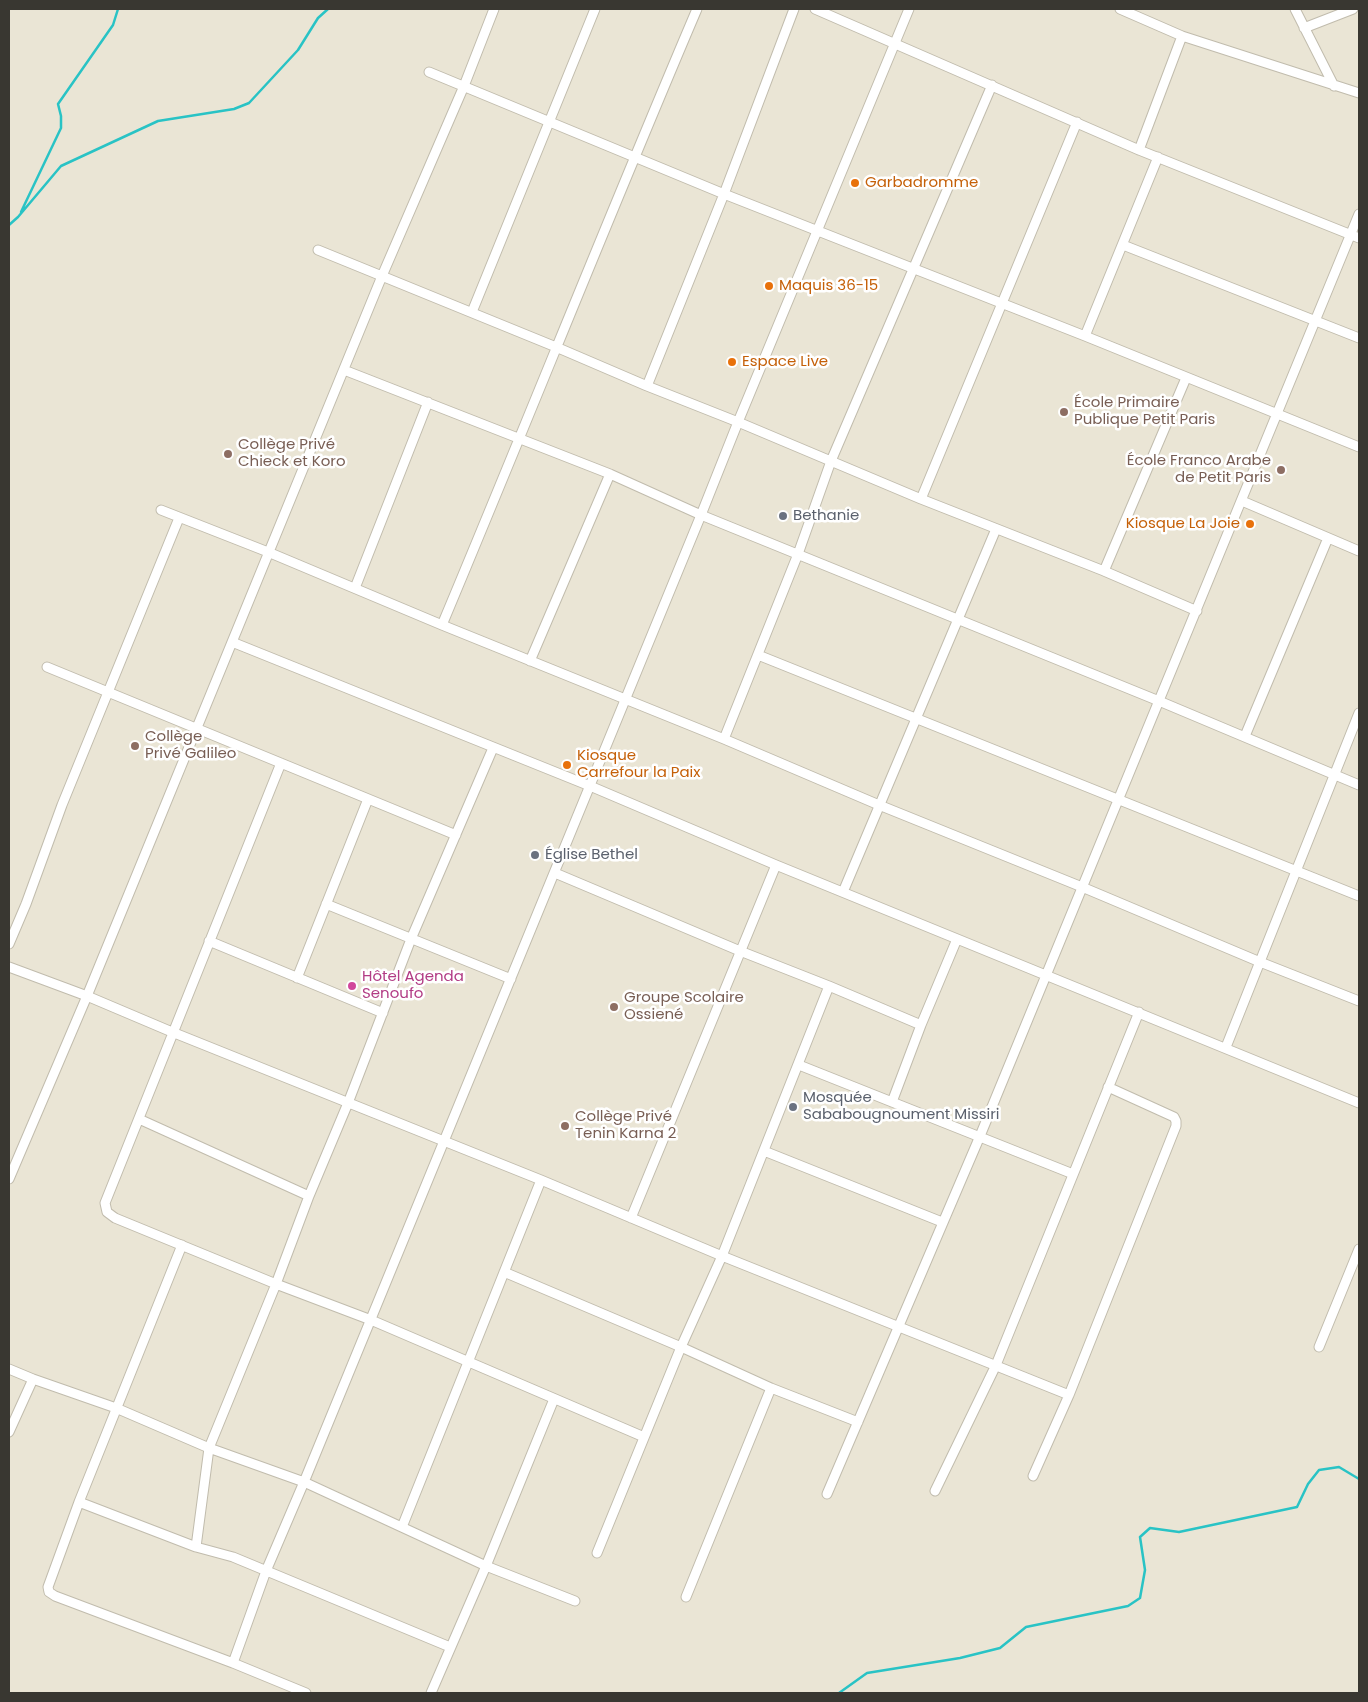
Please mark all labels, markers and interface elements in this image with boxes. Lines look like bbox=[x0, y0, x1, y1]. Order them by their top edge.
place label: Garbadromme bbox=[865, 174, 978, 192]
marker: Garbadromme bbox=[849, 177, 861, 189]
place label: Maquis 36-15 bbox=[779, 277, 878, 295]
marker: Maquis 36-15 bbox=[763, 280, 775, 292]
place label: Espace Live bbox=[742, 353, 828, 371]
marker: Espace Live bbox=[726, 356, 738, 368]
place label: École Primaire Publique Petit Paris bbox=[1074, 394, 1215, 429]
marker: École Primaire Publique Petit Paris bbox=[1058, 406, 1070, 418]
place label: Collège Privé Chieck et Koro bbox=[238, 436, 346, 471]
marker: Collège Privé Chieck et Koro bbox=[222, 448, 234, 460]
place label: École Franco Arabe de Petit Paris bbox=[1127, 452, 1271, 487]
marker: École Franco Arabe de Petit Paris bbox=[1275, 464, 1287, 476]
place label: Bethanie bbox=[793, 507, 859, 525]
marker: Bethanie bbox=[777, 510, 789, 522]
place label: Kiosque La Joie bbox=[1126, 515, 1240, 533]
marker: Kiosque La Joie bbox=[1244, 518, 1256, 530]
place label: Collège Privé Galileo bbox=[145, 728, 236, 763]
marker: Collège Privé Galileo bbox=[129, 740, 141, 752]
place label: Kiosque Carrefour la Paix bbox=[577, 747, 700, 782]
marker: Kiosque Carrefour la Paix bbox=[561, 759, 573, 771]
place label: Église Bethel bbox=[545, 846, 638, 864]
marker: Église Bethel bbox=[529, 849, 541, 861]
place label: Hôtel Agenda Senoufo bbox=[362, 968, 464, 1003]
marker: Hôtel Agenda Senoufo bbox=[346, 980, 358, 992]
place label: Groupe Scolaire Ossiené bbox=[624, 989, 744, 1024]
marker: Groupe Scolaire Ossiené bbox=[608, 1001, 620, 1013]
place label: Mosquée Sababougnoument Missiri bbox=[803, 1089, 1000, 1124]
marker: Mosquée Sababougnoument Missiri bbox=[787, 1101, 799, 1113]
place label: Collège Privé Tenin Karna 2 bbox=[575, 1108, 676, 1143]
marker: Collège Privé Tenin Karna 2 bbox=[559, 1120, 571, 1132]

